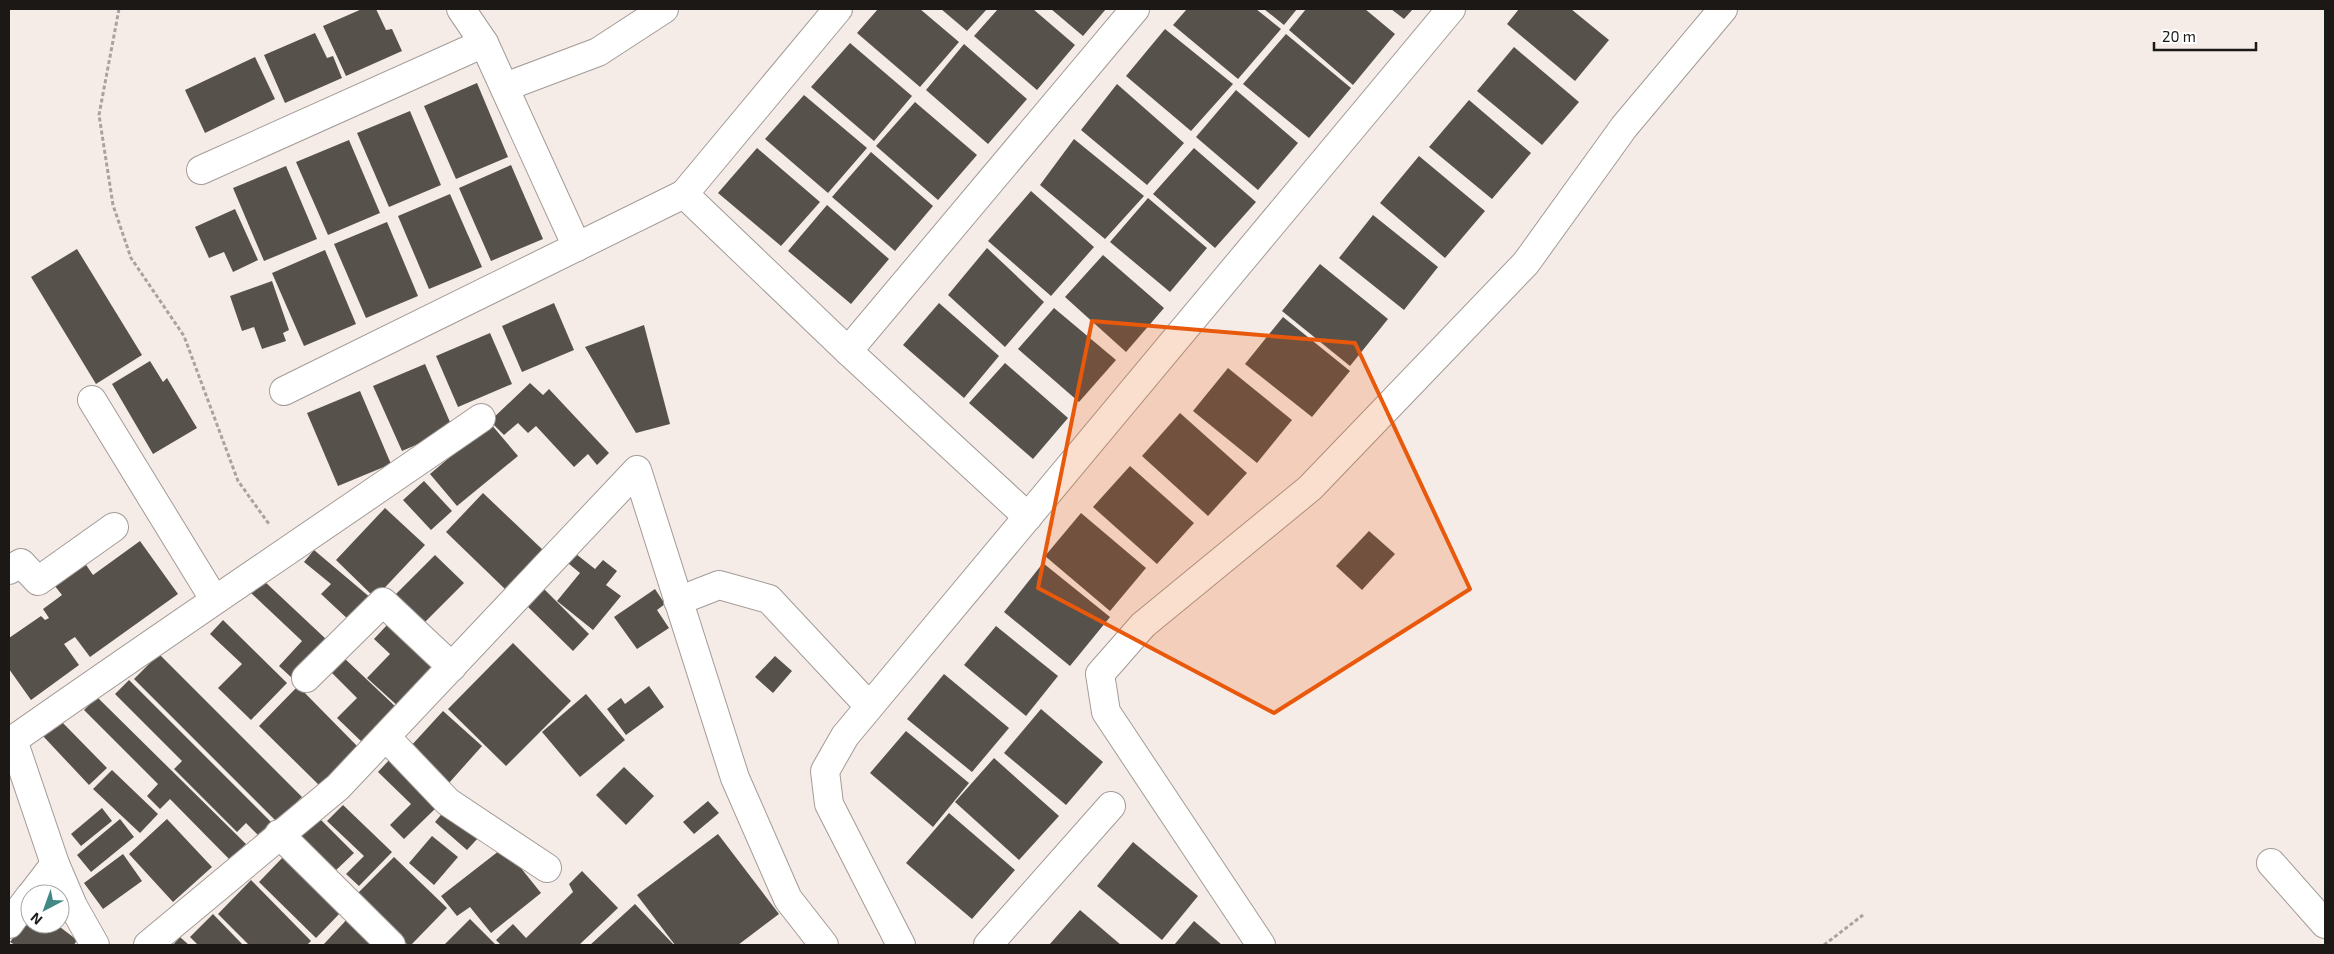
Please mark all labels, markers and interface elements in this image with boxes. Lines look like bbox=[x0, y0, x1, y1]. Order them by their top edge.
scale bar bbox=[2154, 20, 2256, 52]
text: 20 m bbox=[2162, 27, 2196, 45]
north arrow bbox=[20, 884, 70, 934]
text: N bbox=[27, 909, 46, 929]

